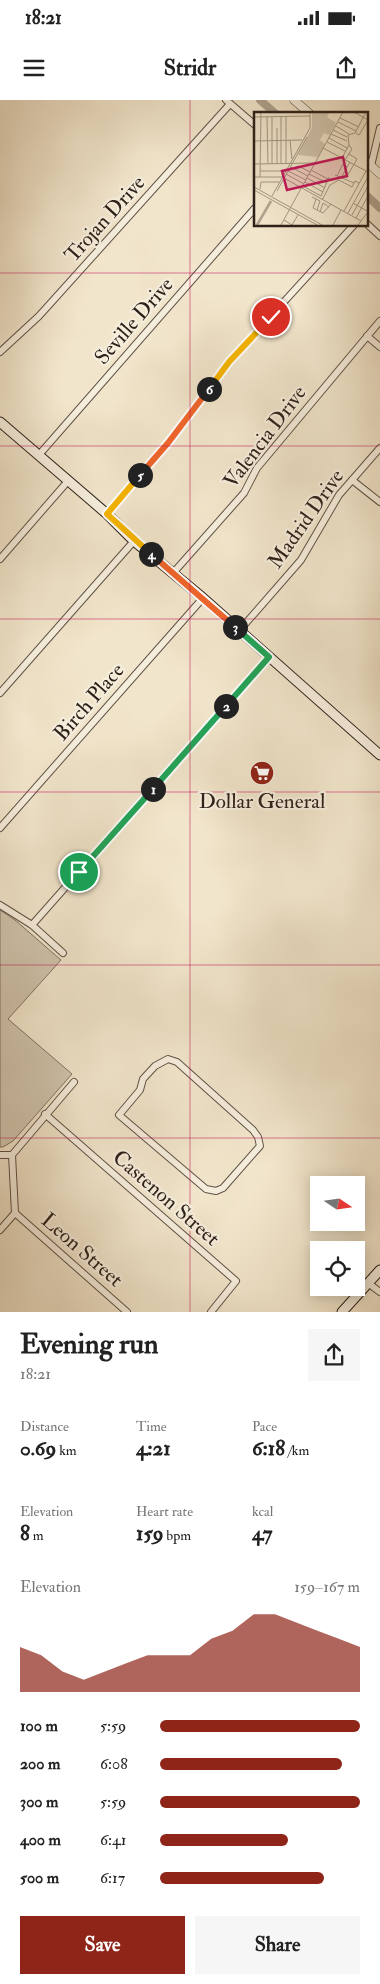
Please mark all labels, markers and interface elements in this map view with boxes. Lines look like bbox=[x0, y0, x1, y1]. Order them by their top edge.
text: 18:21 bbox=[25, 6, 62, 30]
icon: menu bbox=[20, 54, 48, 82]
text: Stridr bbox=[164, 54, 216, 82]
icon: share bbox=[332, 54, 360, 82]
inset map bbox=[254, 112, 368, 226]
street label: Trojan Drive bbox=[59, 170, 151, 268]
street label: Seville Drive bbox=[89, 272, 179, 370]
pin bbox=[250, 296, 292, 338]
icon: check bbox=[257, 303, 285, 331]
pin: 6 bbox=[196, 376, 222, 402]
street label: Valencia Drive bbox=[218, 380, 313, 494]
text: 6 bbox=[206, 381, 213, 398]
pin: 5 bbox=[128, 462, 152, 488]
street label: Madrid Drive bbox=[262, 464, 350, 574]
text: 5 bbox=[137, 467, 144, 484]
pin: 4 bbox=[138, 542, 164, 566]
text: 4 bbox=[148, 546, 155, 563]
pin: 3 bbox=[222, 614, 248, 640]
text: 3 bbox=[233, 619, 238, 636]
street label: Birch Place bbox=[48, 657, 130, 746]
pin: 2 bbox=[214, 694, 238, 718]
text: 2 bbox=[223, 698, 230, 715]
supermarket icon: Dollar General bbox=[249, 760, 275, 786]
pin: 1 bbox=[140, 776, 166, 802]
text: 1 bbox=[151, 781, 156, 798]
place label: Dollar General bbox=[199, 788, 326, 815]
pin bbox=[58, 851, 100, 893]
icon: arrive bbox=[65, 858, 93, 886]
street label: Castenon Street bbox=[107, 1144, 225, 1252]
north arrow bbox=[310, 1176, 365, 1231]
map controls bbox=[310, 1176, 365, 1296]
street label: Leon Street bbox=[35, 1207, 129, 1293]
button: locate bbox=[310, 1241, 365, 1296]
text: Evening run bbox=[20, 1327, 158, 1362]
button: share bbox=[308, 1329, 360, 1381]
text: 18:21 bbox=[20, 1364, 51, 1384]
text: Distance bbox=[20, 1418, 69, 1435]
text: Time bbox=[136, 1418, 167, 1435]
text: Pace bbox=[252, 1418, 277, 1435]
text: 0.69 bbox=[20, 1435, 56, 1462]
text: 4:21 bbox=[136, 1435, 171, 1462]
text: 6:18 bbox=[252, 1435, 285, 1462]
text: km bbox=[56, 1442, 77, 1459]
text: /km bbox=[285, 1442, 309, 1459]
text: Elevation bbox=[20, 1503, 73, 1520]
text: Heart rate bbox=[136, 1503, 193, 1520]
text: kcal bbox=[252, 1503, 273, 1520]
text: 8 bbox=[20, 1520, 30, 1547]
text: 159 bbox=[136, 1520, 163, 1547]
text: 47 bbox=[252, 1520, 272, 1547]
text: m bbox=[30, 1527, 44, 1544]
text: bpm bbox=[163, 1527, 191, 1544]
text: Elevation bbox=[20, 1577, 81, 1597]
text: 159–167 m bbox=[294, 1577, 360, 1597]
text: 100 m bbox=[20, 1716, 58, 1736]
text: 5:59 bbox=[100, 1716, 126, 1736]
text: 200 m bbox=[20, 1754, 60, 1774]
text: 6:08 bbox=[100, 1754, 128, 1774]
text: 300 m bbox=[20, 1792, 58, 1812]
text: 5:59 bbox=[100, 1792, 126, 1812]
text: 400 m bbox=[20, 1830, 61, 1850]
text: 6:41 bbox=[100, 1830, 126, 1850]
text: 500 m bbox=[20, 1868, 59, 1888]
text: 6:17 bbox=[100, 1868, 125, 1888]
button: Save bbox=[20, 1916, 185, 1974]
button: Share bbox=[195, 1916, 360, 1974]

